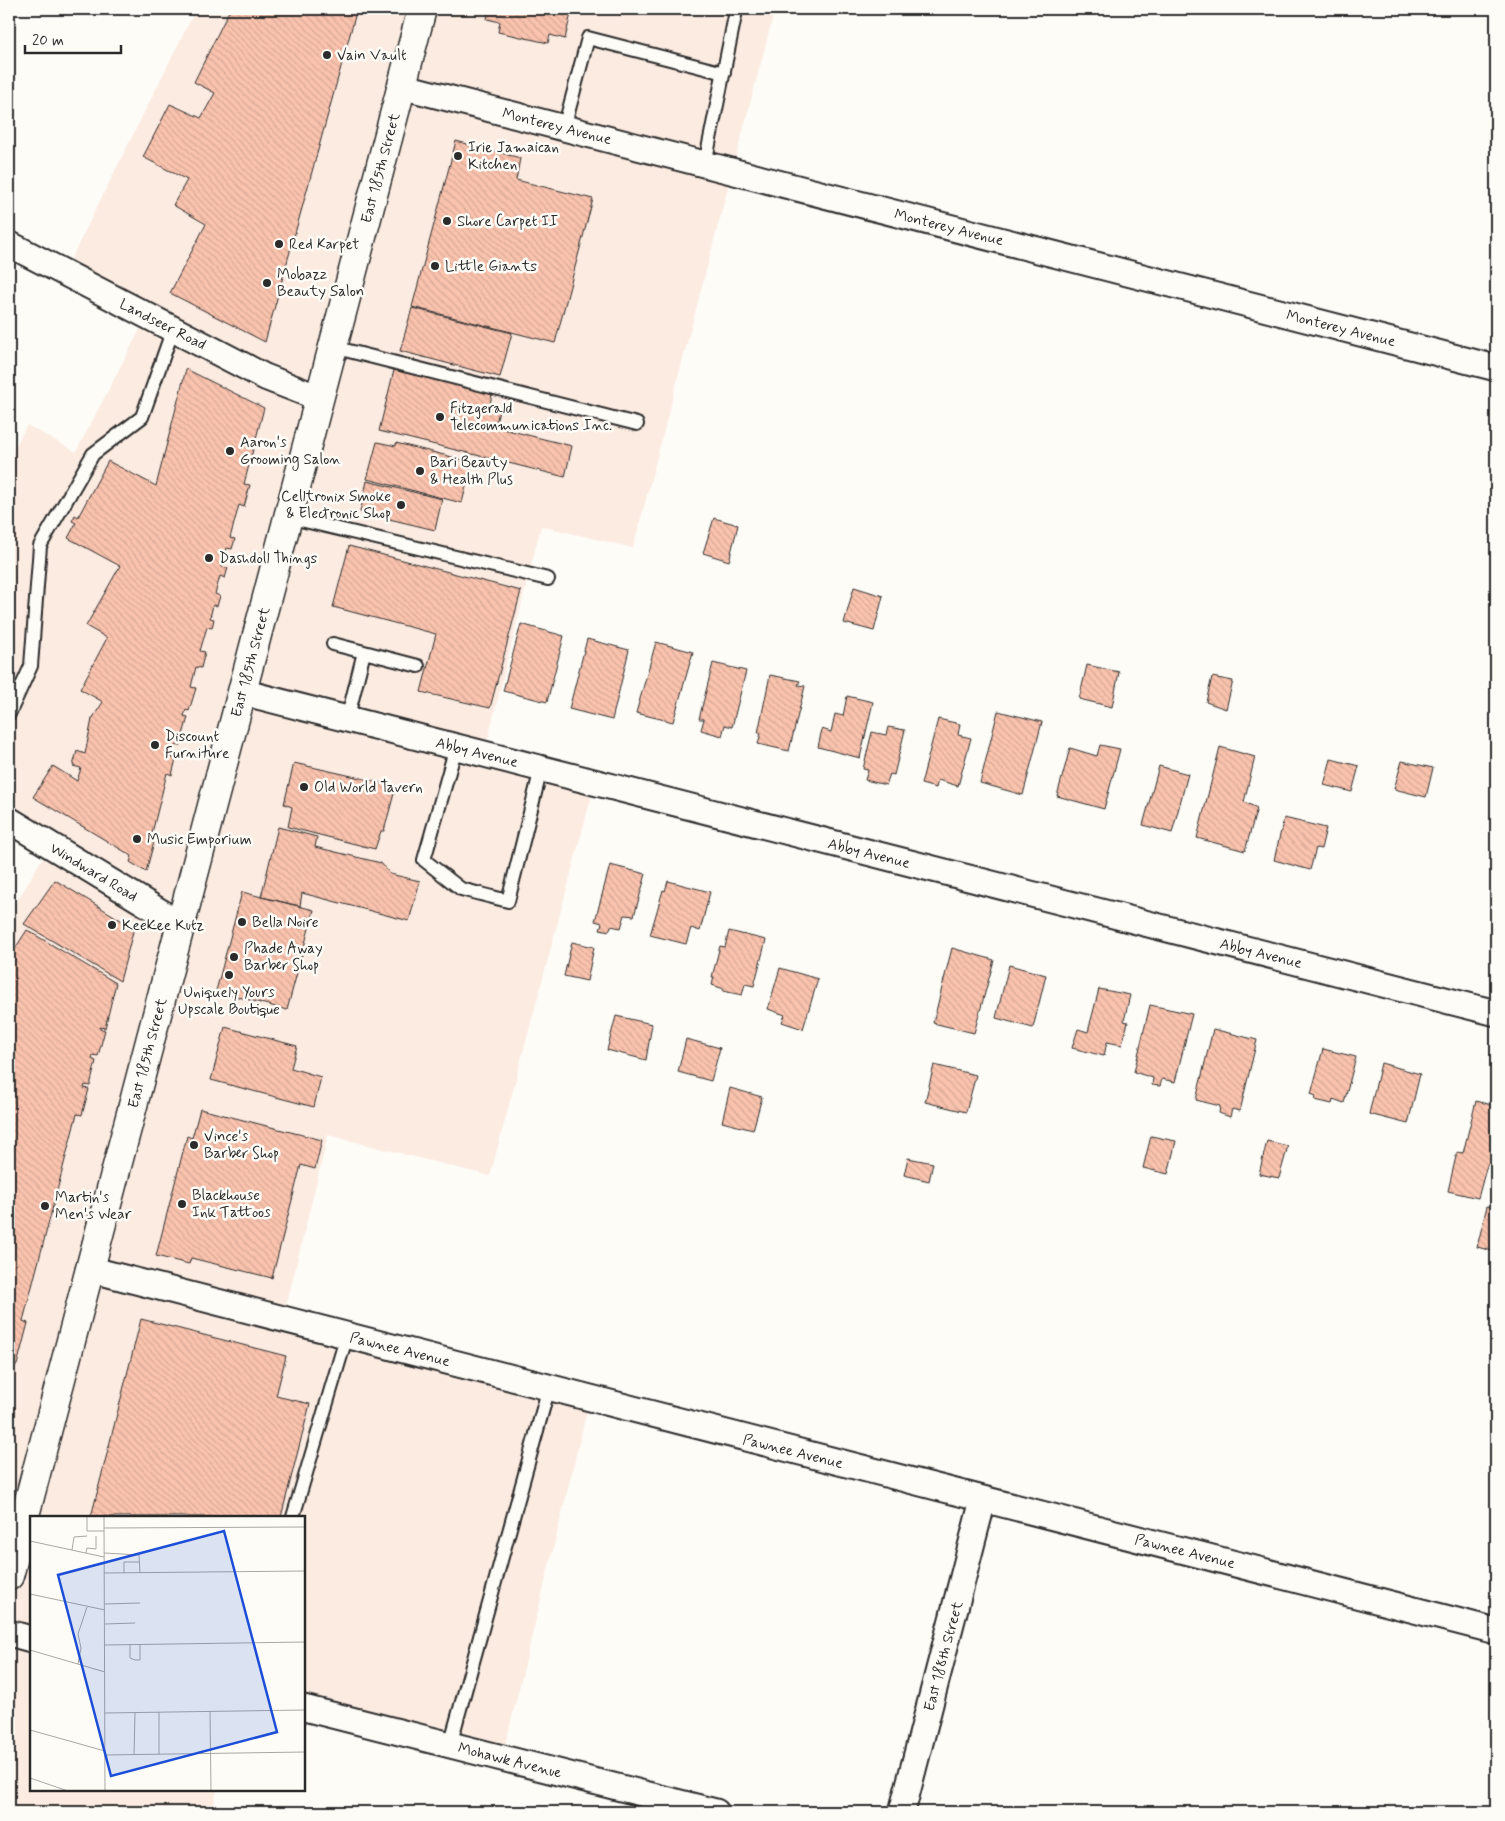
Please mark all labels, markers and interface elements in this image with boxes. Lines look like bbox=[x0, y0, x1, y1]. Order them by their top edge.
scale bar bbox=[25, 22, 121, 54]
text: 20 m bbox=[32, 31, 64, 51]
place label: Vain Vault bbox=[337, 46, 407, 66]
marker: Vain Vault bbox=[321, 49, 333, 61]
street label: Monterey Avenue bbox=[500, 104, 613, 150]
street label: East 185th Street bbox=[357, 111, 405, 226]
place label: Irie Jamaican Kitchen bbox=[468, 138, 559, 175]
marker: Irie Jamaican Kitchen bbox=[452, 150, 464, 162]
street label: Monterey Avenue bbox=[892, 205, 1005, 251]
place label: Shore Carpet II bbox=[457, 212, 558, 232]
marker: Shore Carpet II bbox=[441, 215, 453, 227]
place label: Red Karpet bbox=[289, 235, 359, 255]
marker: Red Karpet bbox=[273, 238, 285, 250]
place label: Little Giants bbox=[445, 257, 537, 277]
marker: Little Giants bbox=[429, 260, 441, 272]
place label: Mobazz Beauty Salon bbox=[277, 265, 364, 302]
marker: Mobazz Beauty Salon bbox=[261, 277, 273, 289]
street label: Landseer Road bbox=[116, 294, 209, 355]
street label: Monterey Avenue bbox=[1284, 306, 1397, 352]
place label: Fitzgerald Telecommunications Inc. bbox=[450, 399, 612, 436]
marker: Fitzgerald Telecommunications Inc. bbox=[434, 411, 446, 423]
place label: Aaron's Grooming Salon bbox=[240, 433, 341, 471]
marker: Aaron's Grooming Salon bbox=[224, 445, 236, 457]
place label: Bari Beauty & Health Plus bbox=[430, 453, 513, 490]
marker: Bari Beauty & Health Plus bbox=[414, 465, 426, 477]
place label: Celltronix Smoke & Electronic Shop bbox=[281, 487, 391, 524]
marker: Celltronix Smoke & Electronic Shop bbox=[395, 499, 407, 511]
place label: Dashdoll Things bbox=[219, 549, 318, 569]
marker: Dashdoll Things bbox=[203, 552, 215, 564]
street label: East 185th Street bbox=[227, 605, 275, 720]
place label: Discount Furniture bbox=[165, 727, 229, 764]
street label: Abby Avenue bbox=[434, 733, 520, 773]
marker: Discount Furniture bbox=[149, 739, 161, 751]
place label: Old World Tavern bbox=[314, 778, 423, 798]
marker: Old World Tavern bbox=[298, 781, 310, 793]
place label: Music Emporium bbox=[147, 830, 252, 850]
marker: Music Emporium bbox=[131, 833, 143, 845]
street label: Abby Avenue bbox=[826, 834, 912, 874]
street label: Windward Road bbox=[46, 839, 141, 907]
place label: Bella Noire bbox=[252, 913, 319, 933]
place label: KeeKee Kutz bbox=[122, 916, 205, 936]
marker: Bella Noire bbox=[236, 916, 248, 928]
marker: KeeKee Kutz bbox=[106, 919, 118, 931]
street label: Abby Avenue bbox=[1218, 934, 1304, 974]
place label: Phade Away Barber Shop bbox=[244, 939, 323, 976]
marker: Phade Away Barber Shop bbox=[228, 951, 240, 963]
marker: Uniquely Yours Upscale Boutique bbox=[223, 969, 235, 981]
place label: Uniquely Yours Upscale Boutique bbox=[178, 983, 280, 1020]
street label: East 185th Street bbox=[124, 996, 172, 1111]
place label: Vince's Barber Shop bbox=[204, 1127, 279, 1164]
marker: Vince's Barber Shop bbox=[188, 1139, 200, 1151]
place label: Blackhouse Ink Tattoos bbox=[192, 1186, 271, 1223]
place label: Martin's Men's Wear bbox=[55, 1188, 131, 1225]
marker: Blackhouse Ink Tattoos bbox=[176, 1198, 188, 1210]
marker: Martin's Men's Wear bbox=[39, 1200, 51, 1212]
street label: Pawnee Avenue bbox=[348, 1328, 452, 1372]
street label: Pawnee Avenue bbox=[741, 1430, 845, 1474]
inset map bbox=[30, 1516, 305, 1791]
street label: Pawnee Avenue bbox=[1133, 1530, 1237, 1574]
street label: East 188th Street bbox=[920, 1599, 968, 1714]
street label: Mohawk Avenue bbox=[456, 1738, 564, 1784]

